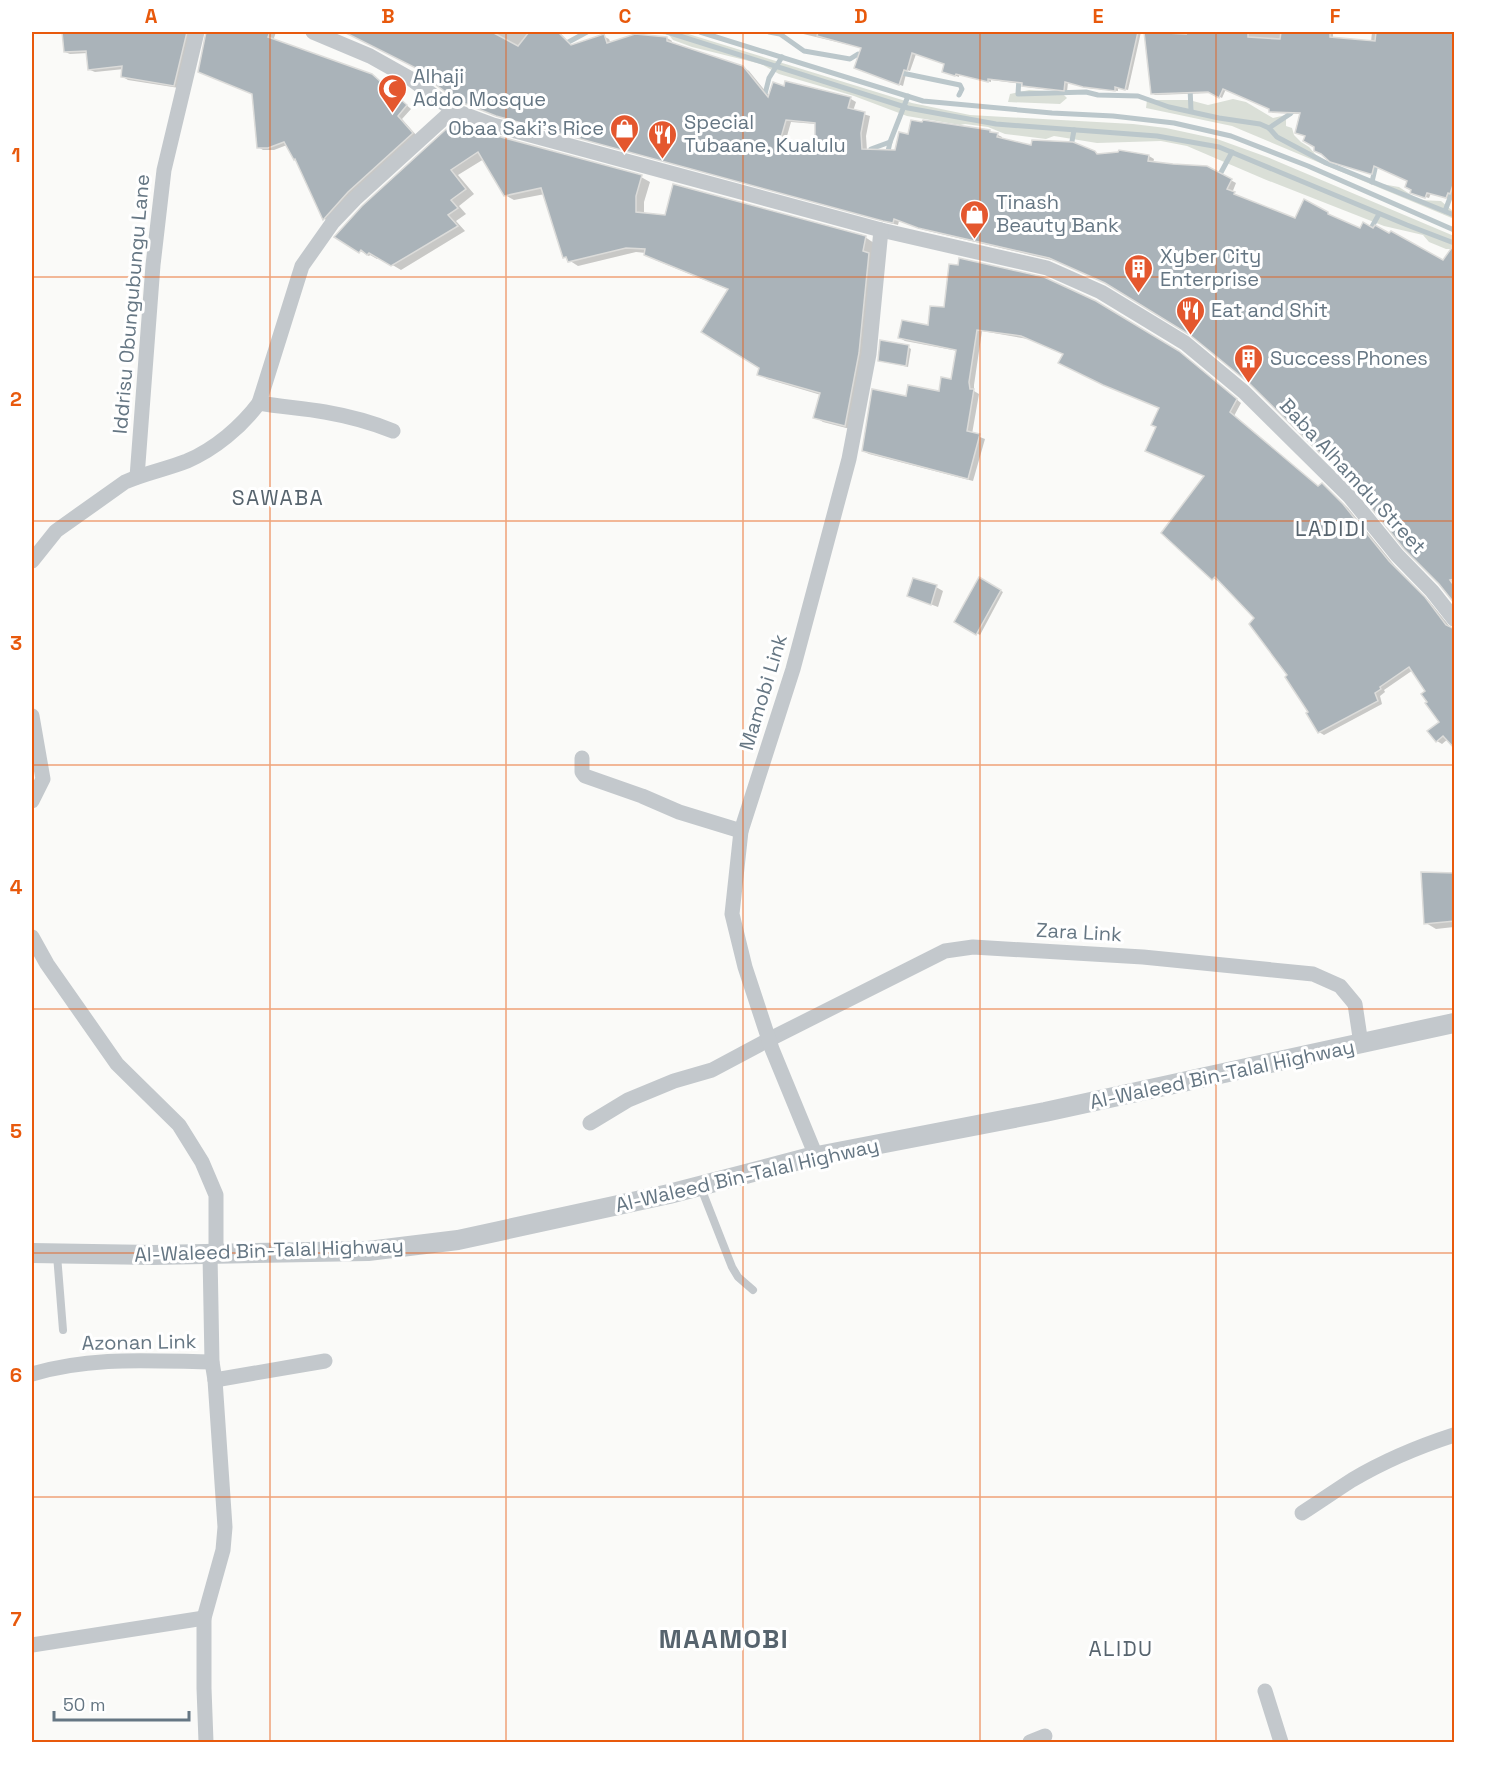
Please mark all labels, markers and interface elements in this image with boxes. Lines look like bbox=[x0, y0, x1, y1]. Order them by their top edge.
text: A bbox=[145, 3, 158, 29]
text: B bbox=[381, 3, 395, 29]
text: C bbox=[619, 3, 632, 29]
text: D bbox=[854, 3, 868, 29]
text: E bbox=[1092, 3, 1104, 29]
text: F bbox=[1330, 3, 1341, 29]
place label: Alhaji Addo Mosque bbox=[413, 63, 546, 112]
mosque icon: Alhaji Addo Mosque bbox=[376, 72, 408, 114]
place label: Special Tubaane, Kualulu bbox=[684, 109, 846, 158]
shop icon: Obaa Saki's Rice bbox=[609, 112, 641, 154]
place label: Obaa Saki's Rice bbox=[448, 115, 604, 141]
restaurant icon: Special Tubaane, Kualulu bbox=[647, 118, 679, 160]
text: 1 bbox=[11, 142, 21, 168]
street label: Iddrisu Obungubungu Lane bbox=[107, 173, 155, 435]
place label: Tinash Beauty Bank bbox=[996, 189, 1119, 238]
shop icon: Tinash Beauty Bank bbox=[959, 198, 991, 240]
place label: Xyber City Enterprise bbox=[1160, 243, 1261, 292]
building icon: Xyber City Enterprise bbox=[1123, 252, 1155, 294]
restaurant icon: Eat and Shit bbox=[1174, 294, 1206, 336]
place label: Eat and Shit bbox=[1211, 297, 1328, 323]
building icon: Success Phones bbox=[1233, 342, 1265, 384]
place label: Success Phones bbox=[1270, 345, 1428, 371]
text: 2 bbox=[10, 386, 22, 412]
street label: Baba Alhamdu Street bbox=[1274, 393, 1432, 559]
district label: SAWABA bbox=[232, 484, 324, 511]
district label: LADIDI bbox=[1295, 515, 1367, 542]
text: 3 bbox=[10, 630, 22, 656]
street label: Mamobi Link bbox=[733, 631, 793, 753]
text: 4 bbox=[10, 874, 23, 900]
street label: Zara Link bbox=[1036, 917, 1123, 947]
street label: Al-Waleed Bin-Talal Highway bbox=[1087, 1033, 1357, 1115]
text: 5 bbox=[10, 1118, 22, 1144]
street label: Al-Waleed Bin-Talal Highway bbox=[613, 1132, 881, 1218]
street label: Al-Waleed Bin-Talal Highway bbox=[134, 1232, 404, 1268]
street label: Azonan Link bbox=[81, 1328, 197, 1356]
text: 6 bbox=[10, 1362, 22, 1388]
text: 7 bbox=[10, 1606, 22, 1632]
district label: MAAMOBI bbox=[659, 1622, 789, 1656]
district label: ALIDU bbox=[1088, 1635, 1154, 1662]
scale bar bbox=[54, 1684, 189, 1722]
text: 50 m bbox=[63, 1693, 105, 1716]

